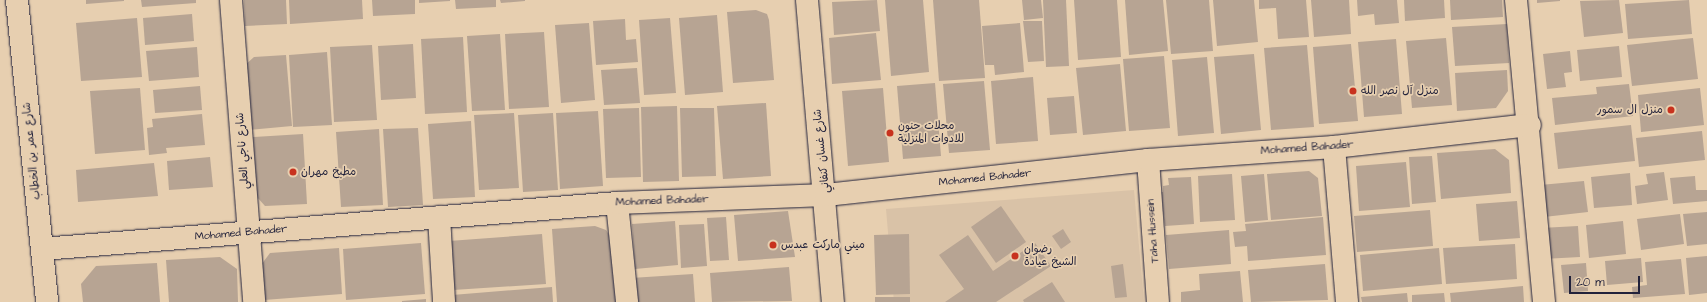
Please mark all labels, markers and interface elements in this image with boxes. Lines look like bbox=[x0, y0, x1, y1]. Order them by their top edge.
place label: منزل آل نصر الله bbox=[1361, 84, 1439, 98]
marker: منزل آل نصر الله bbox=[1348, 86, 1358, 96]
street label: شارع عمر بن الخطاب bbox=[20, 102, 44, 200]
place label: منزل ال سمور bbox=[1597, 103, 1663, 117]
marker: منزل ال سمور bbox=[1666, 105, 1676, 115]
street label: شارع غسان كنفاني bbox=[811, 108, 833, 194]
street label: شارع ناجي العلي bbox=[234, 112, 252, 190]
place label: محلات حنون للادوات المنزلية bbox=[898, 120, 964, 146]
marker: محلات حنون للادوات المنزلية bbox=[885, 128, 895, 138]
street label: Mohamed Bahader bbox=[1260, 138, 1354, 158]
place label: مطبخ مهران bbox=[301, 165, 356, 179]
marker: مطبخ مهران bbox=[288, 167, 298, 177]
street label: Mohamed Bahader bbox=[938, 167, 1032, 189]
street label: Mohamed Bahader bbox=[615, 193, 709, 209]
street label: Taha Hussein bbox=[1144, 198, 1162, 264]
street label: Mohamed Bahader bbox=[194, 222, 288, 244]
place label: ميني ماركت عبدس bbox=[781, 238, 865, 252]
marker: ميني ماركت عبدس bbox=[768, 240, 778, 250]
place label: رضوان الشيخ عيادة bbox=[1024, 243, 1076, 269]
marker: رضوان الشيخ عيادة bbox=[1009, 250, 1021, 262]
scale bar bbox=[1571, 268, 1642, 294]
text: 20 m bbox=[1576, 274, 1605, 291]

